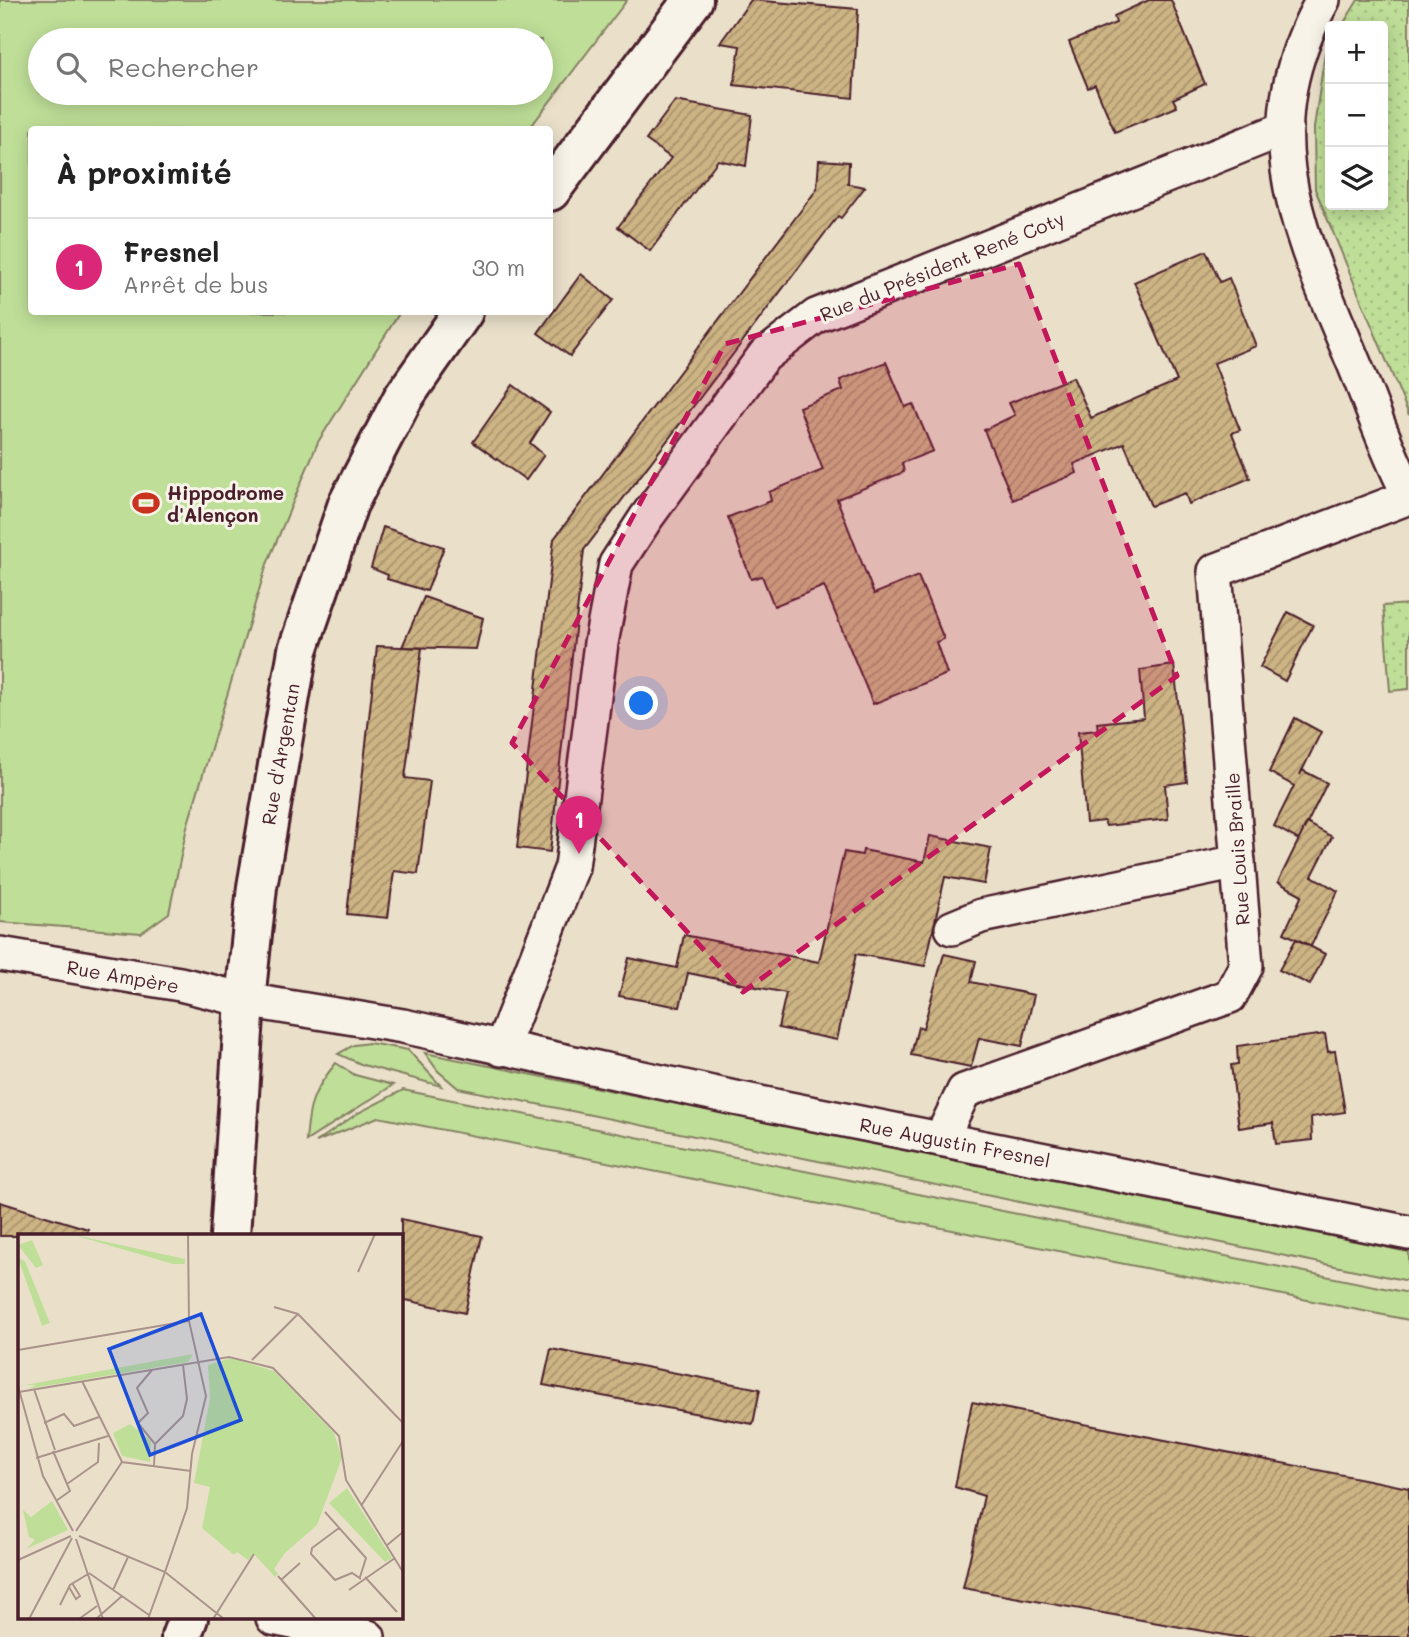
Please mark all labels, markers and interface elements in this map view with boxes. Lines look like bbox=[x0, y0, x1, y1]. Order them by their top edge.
map controls bbox=[1325, 21, 1388, 210]
button: + bbox=[1325, 21, 1388, 84]
search box bbox=[28, 28, 553, 105]
icon: search bbox=[52, 48, 90, 86]
text: Rechercher bbox=[108, 50, 259, 84]
button: − bbox=[1325, 84, 1388, 147]
button: layers bbox=[1325, 147, 1388, 210]
text: À proximité bbox=[56, 152, 232, 192]
street label: Rue du Président René Coty bbox=[816, 205, 1068, 327]
text: Fresnel bbox=[123, 235, 219, 269]
text: 1 bbox=[74, 252, 84, 282]
text: 30 m bbox=[472, 252, 525, 282]
text: Arrêt de bus bbox=[123, 269, 268, 299]
place label: Hippodrome d'Alençon bbox=[167, 480, 284, 527]
sports icon: Hippodrome d'Alençon bbox=[131, 488, 161, 518]
street label: Rue d'Argentan bbox=[255, 681, 305, 827]
your location bbox=[624, 686, 658, 720]
street label: Rue Louis Braille bbox=[1219, 772, 1255, 926]
pin: 1 bbox=[556, 796, 602, 854]
street label: Rue Ampère bbox=[65, 954, 181, 998]
street label: Rue Augustin Fresnel bbox=[858, 1111, 1052, 1173]
inset map bbox=[18, 1234, 402, 1620]

